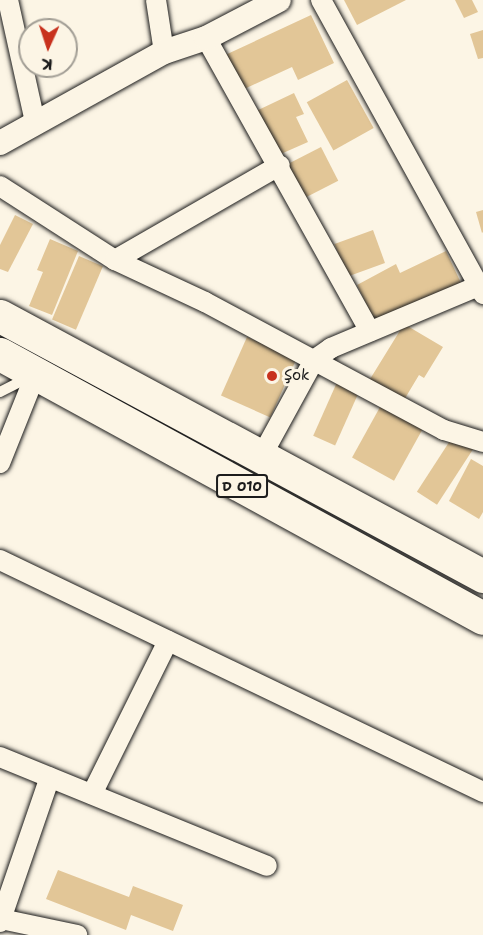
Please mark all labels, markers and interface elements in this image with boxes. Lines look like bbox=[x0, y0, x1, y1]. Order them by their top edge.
north arrow bbox=[18, 18, 78, 78]
text: K bbox=[41, 54, 53, 75]
place label: Şok bbox=[284, 367, 310, 385]
marker: Şok bbox=[265, 369, 279, 383]
road number: D 010 bbox=[215, 475, 269, 497]

